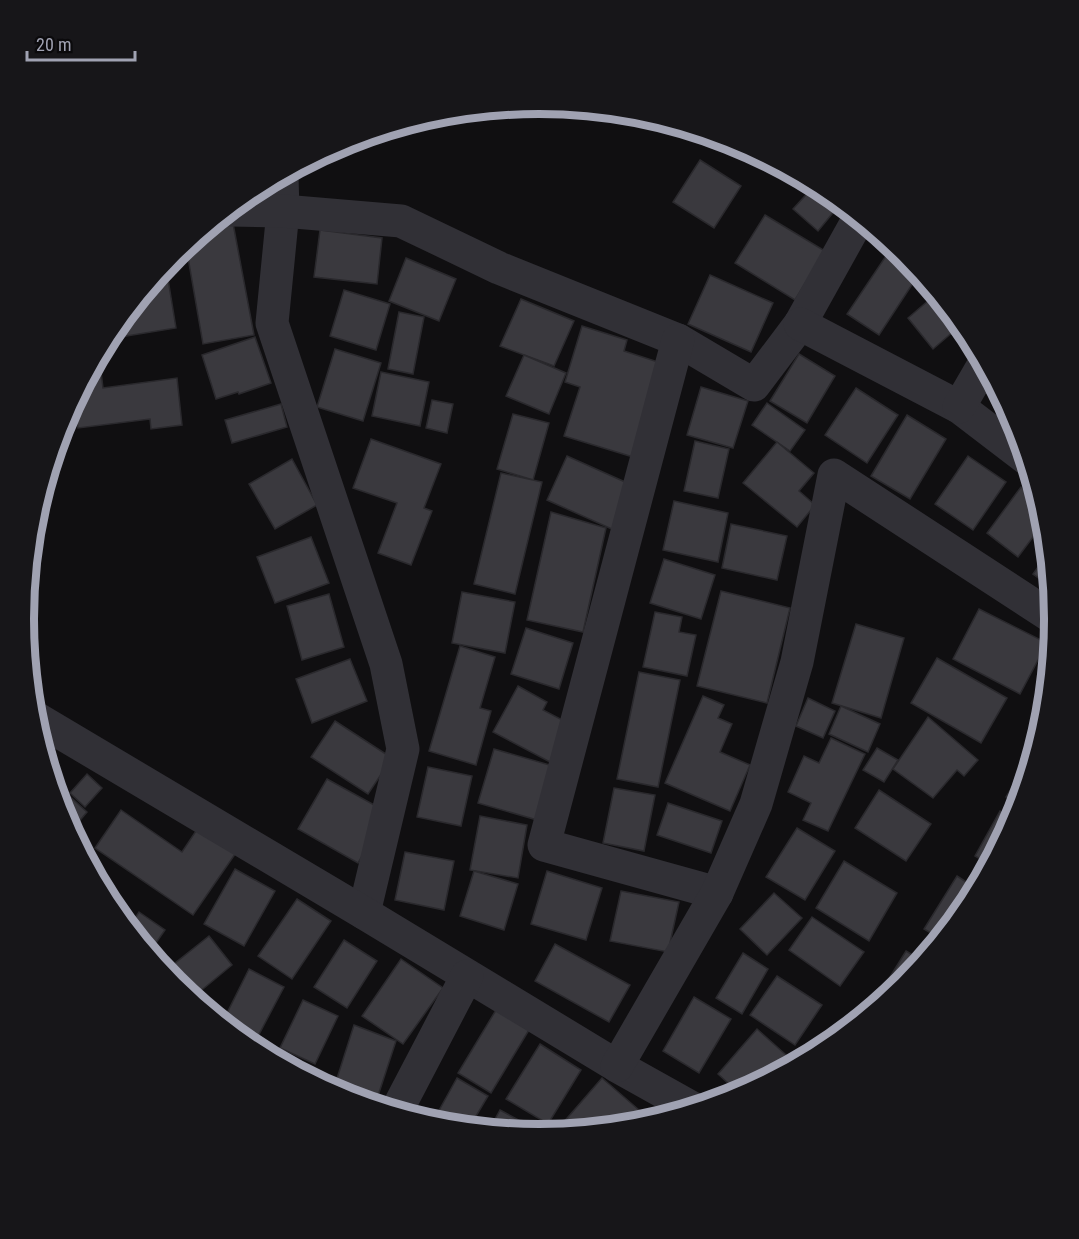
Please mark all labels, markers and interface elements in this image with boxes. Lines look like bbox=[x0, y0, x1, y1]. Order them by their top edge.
scale bar bbox=[27, 24, 135, 62]
text: 20 m bbox=[36, 34, 71, 55]

